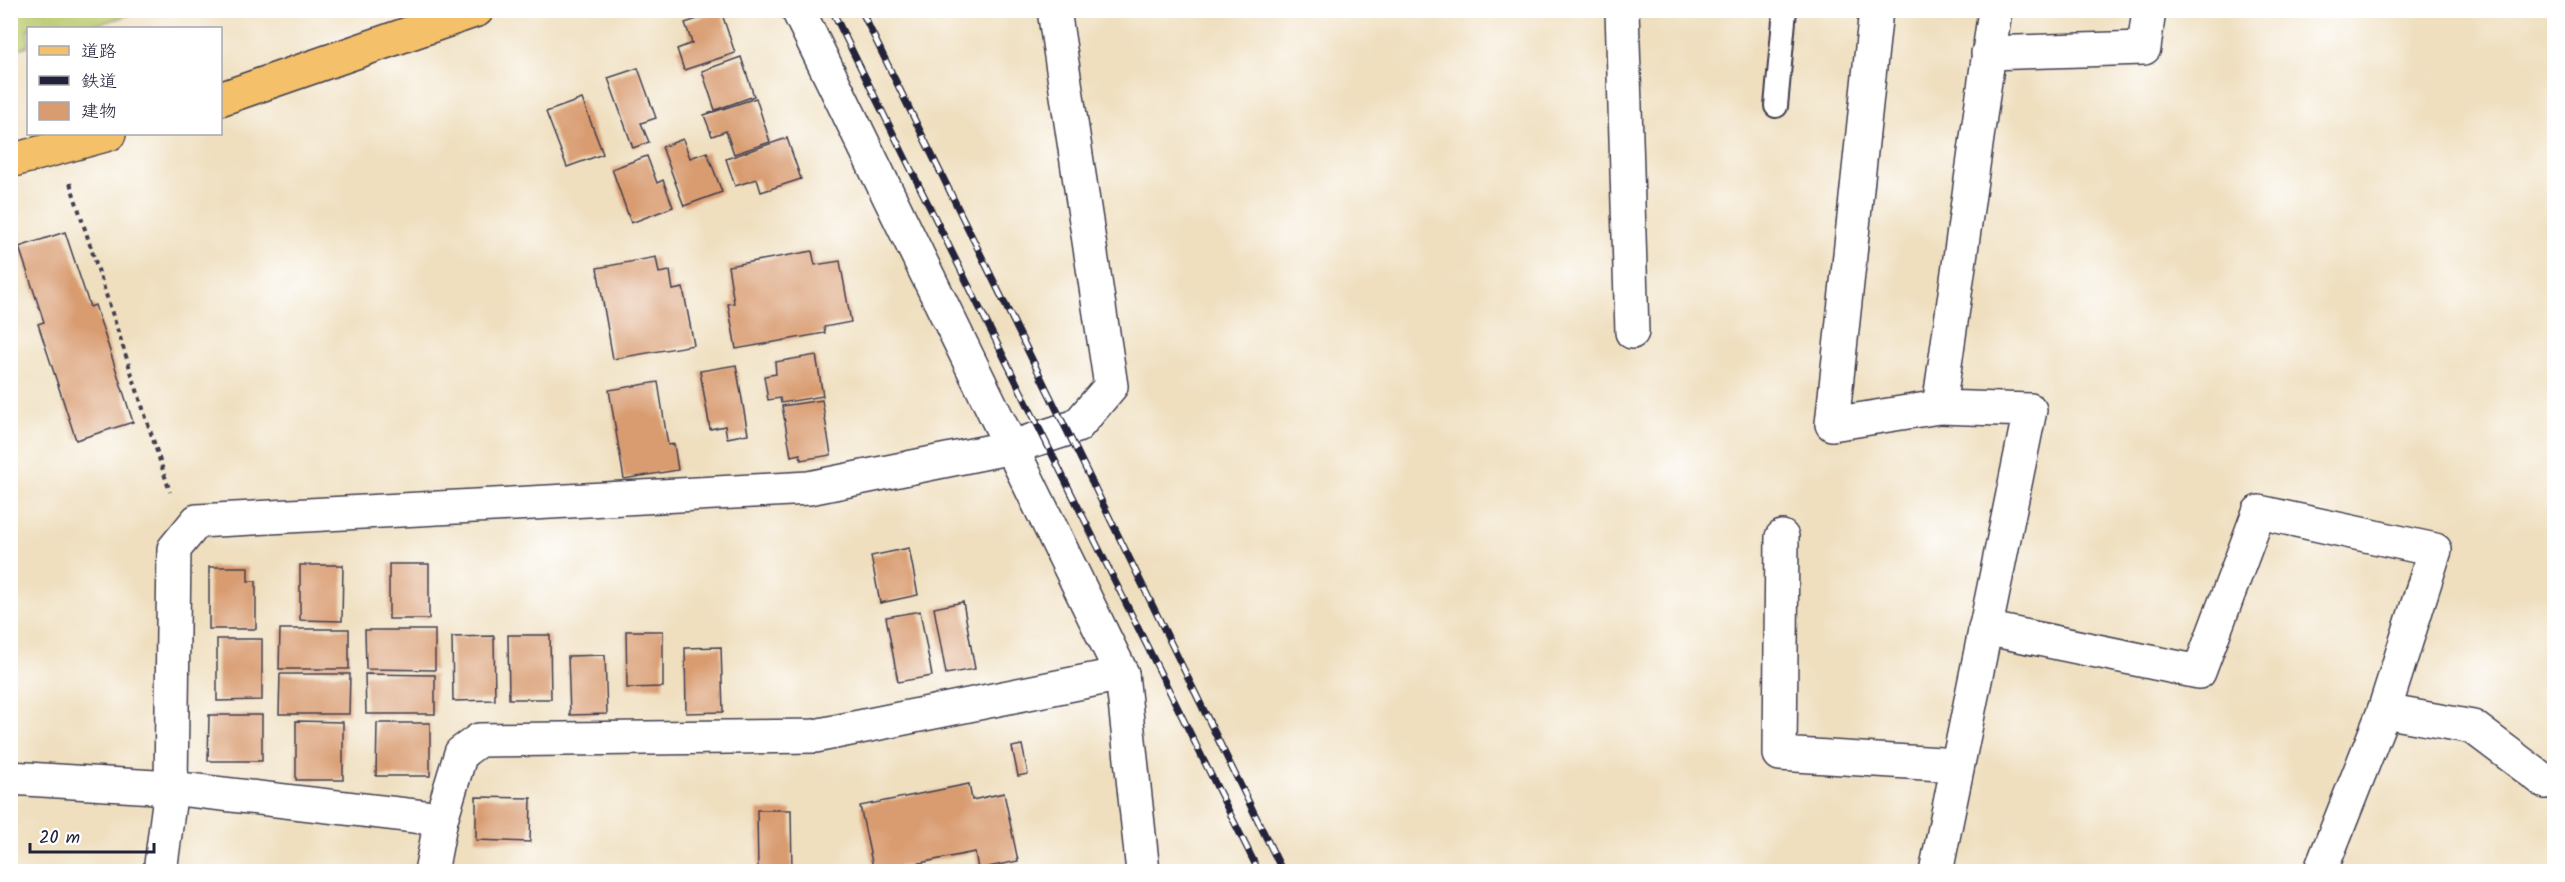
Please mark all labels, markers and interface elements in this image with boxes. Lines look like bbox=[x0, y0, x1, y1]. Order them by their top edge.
legend bbox=[27, 27, 222, 135]
text: 道路 bbox=[81, 38, 117, 67]
text: 鉄道 bbox=[81, 68, 117, 97]
text: 建物 bbox=[81, 98, 117, 127]
scale bar bbox=[30, 816, 154, 854]
text: 20 m bbox=[39, 824, 80, 853]

